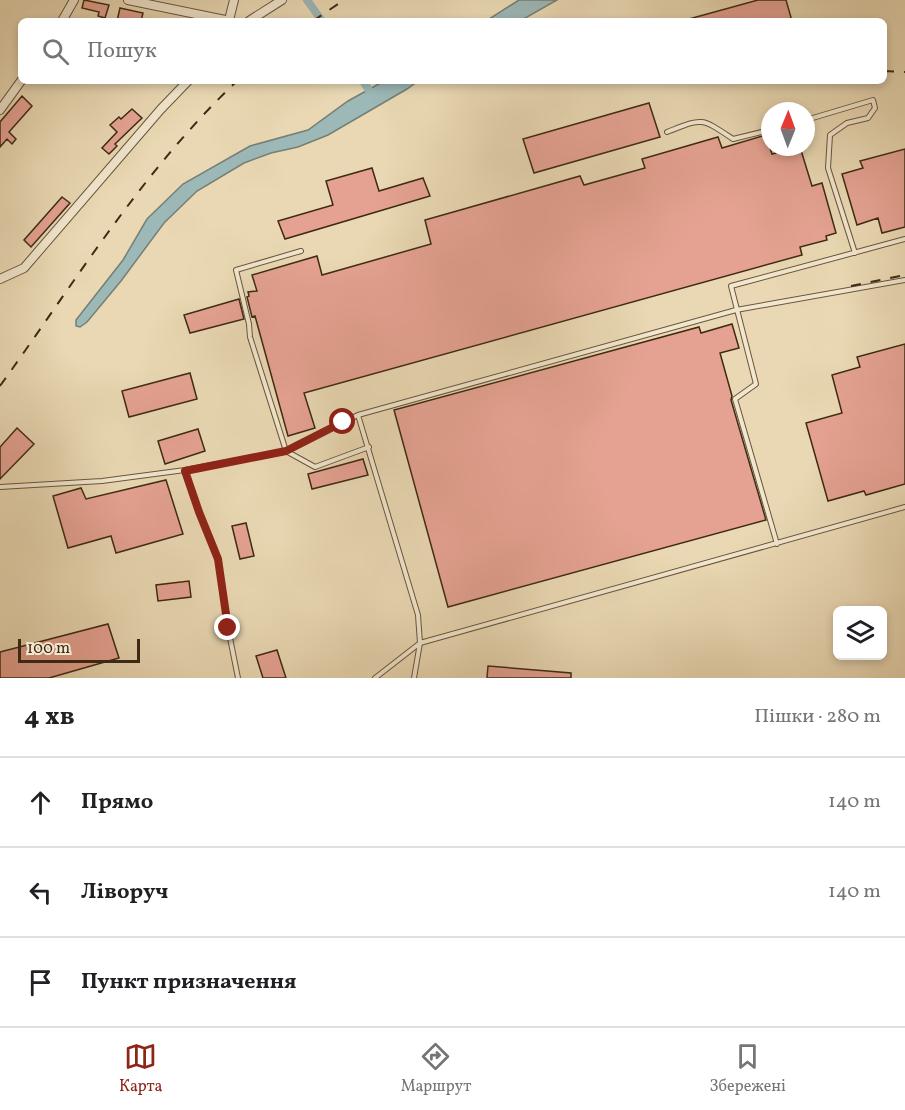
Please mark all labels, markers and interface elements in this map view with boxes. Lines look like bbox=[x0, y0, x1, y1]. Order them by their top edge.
search box bbox=[18, 18, 887, 84]
icon: search bbox=[39, 35, 72, 68]
text: Пошук bbox=[87, 36, 157, 67]
north arrow bbox=[761, 102, 815, 156]
route start bbox=[329, 408, 355, 434]
map controls bbox=[833, 606, 887, 660]
button: layers bbox=[833, 606, 887, 660]
route end bbox=[214, 614, 240, 640]
scale bar bbox=[18, 636, 140, 664]
text: 100 m bbox=[27, 638, 70, 660]
text: 4 хв bbox=[24, 699, 75, 735]
text: Пішки · 280 m bbox=[754, 703, 881, 731]
icon: ahead bbox=[24, 786, 57, 819]
text: Прямо bbox=[81, 787, 153, 818]
text: 140 m bbox=[828, 788, 881, 816]
icon: left bbox=[24, 876, 57, 909]
text: Ліворуч bbox=[81, 877, 168, 908]
text: 140 m bbox=[828, 878, 881, 906]
icon: arrive bbox=[24, 966, 57, 999]
text: Пункт призначення bbox=[81, 967, 297, 998]
tab: Карта bbox=[119, 1040, 162, 1098]
tab: Маршрут bbox=[401, 1040, 471, 1098]
tab: Збережені bbox=[709, 1040, 786, 1098]

